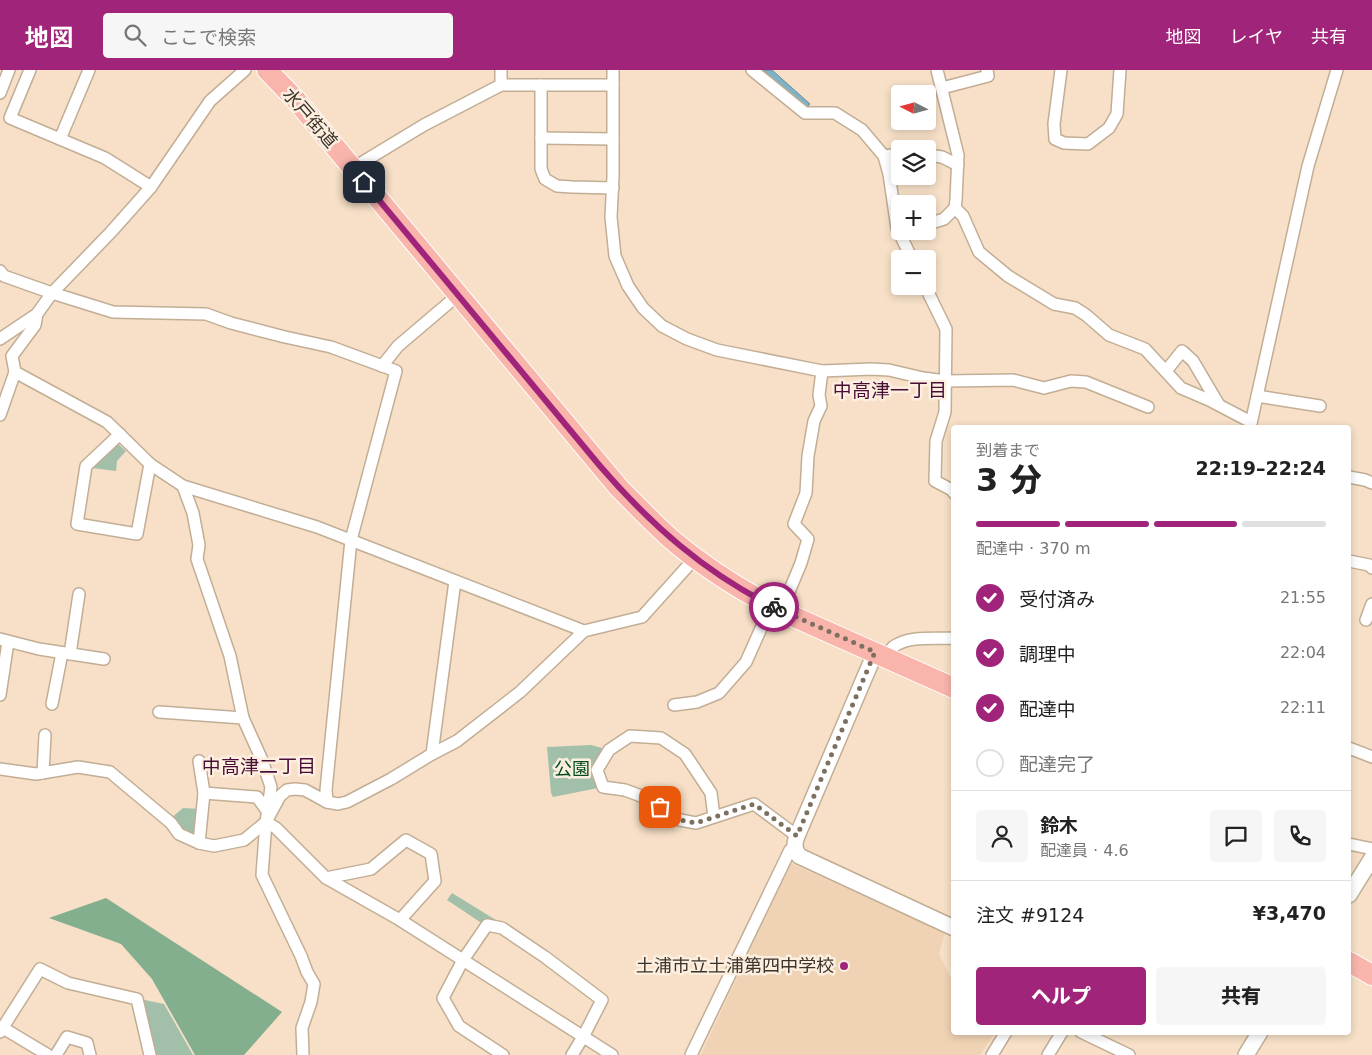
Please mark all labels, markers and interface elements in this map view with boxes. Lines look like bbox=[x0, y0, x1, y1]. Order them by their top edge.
search box bbox=[103, 13, 453, 58]
icon: search bbox=[121, 21, 149, 49]
text: 地図 bbox=[25, 24, 73, 52]
text: ここで検索 bbox=[161, 26, 256, 48]
text: 地図 bbox=[1166, 26, 1202, 47]
text: レイヤ bbox=[1230, 26, 1283, 47]
text: 共有 bbox=[1311, 26, 1347, 47]
street label: 水戸街道 bbox=[279, 84, 342, 152]
north arrow bbox=[891, 85, 936, 130]
map controls bbox=[891, 85, 936, 295]
button: layers bbox=[891, 140, 936, 185]
pin bbox=[343, 161, 385, 203]
icon: home bbox=[350, 168, 378, 196]
button: + bbox=[891, 195, 936, 240]
button: − bbox=[891, 250, 936, 295]
district label: 中高津一丁目 bbox=[833, 379, 947, 401]
text: 到着まで bbox=[976, 441, 1040, 460]
text: 22:19–22:24 bbox=[1196, 457, 1326, 479]
text: 3 分 bbox=[976, 461, 1041, 499]
text: 配達中 · 370 m bbox=[976, 539, 1090, 558]
courier bbox=[749, 582, 799, 632]
icon: check bbox=[976, 584, 1004, 612]
text: 受付済み bbox=[1019, 588, 1095, 610]
text: 21:55 bbox=[1280, 588, 1326, 607]
icon: bike bbox=[760, 593, 788, 621]
icon: check bbox=[976, 639, 1004, 667]
text: 調理中 bbox=[1019, 643, 1076, 665]
text: 22:04 bbox=[1280, 643, 1326, 662]
icon: check bbox=[976, 694, 1004, 722]
text: 配達中 bbox=[1019, 698, 1076, 720]
text: 22:11 bbox=[1280, 698, 1326, 717]
text: 配達完了 bbox=[1019, 753, 1095, 775]
district label: 中高津二丁目 bbox=[202, 755, 316, 777]
park label: 公園 bbox=[554, 758, 590, 779]
pin bbox=[639, 786, 681, 828]
icon: bag bbox=[646, 793, 674, 821]
button: person bbox=[976, 810, 1028, 862]
button: chat bbox=[1210, 810, 1262, 862]
button: phone bbox=[1274, 810, 1326, 862]
text: 鈴木 bbox=[1040, 814, 1078, 836]
text: 配達員 · 4.6 bbox=[1040, 841, 1129, 860]
text: ¥3,470 bbox=[1253, 902, 1326, 924]
text: 注文 #9124 bbox=[976, 904, 1084, 926]
place label: 土浦市立土浦第四中学校 bbox=[636, 955, 834, 976]
marker: 土浦市立土浦第四中学校 bbox=[838, 960, 850, 972]
button: ヘルプ bbox=[976, 967, 1146, 1025]
button: 共有 bbox=[1156, 967, 1326, 1025]

